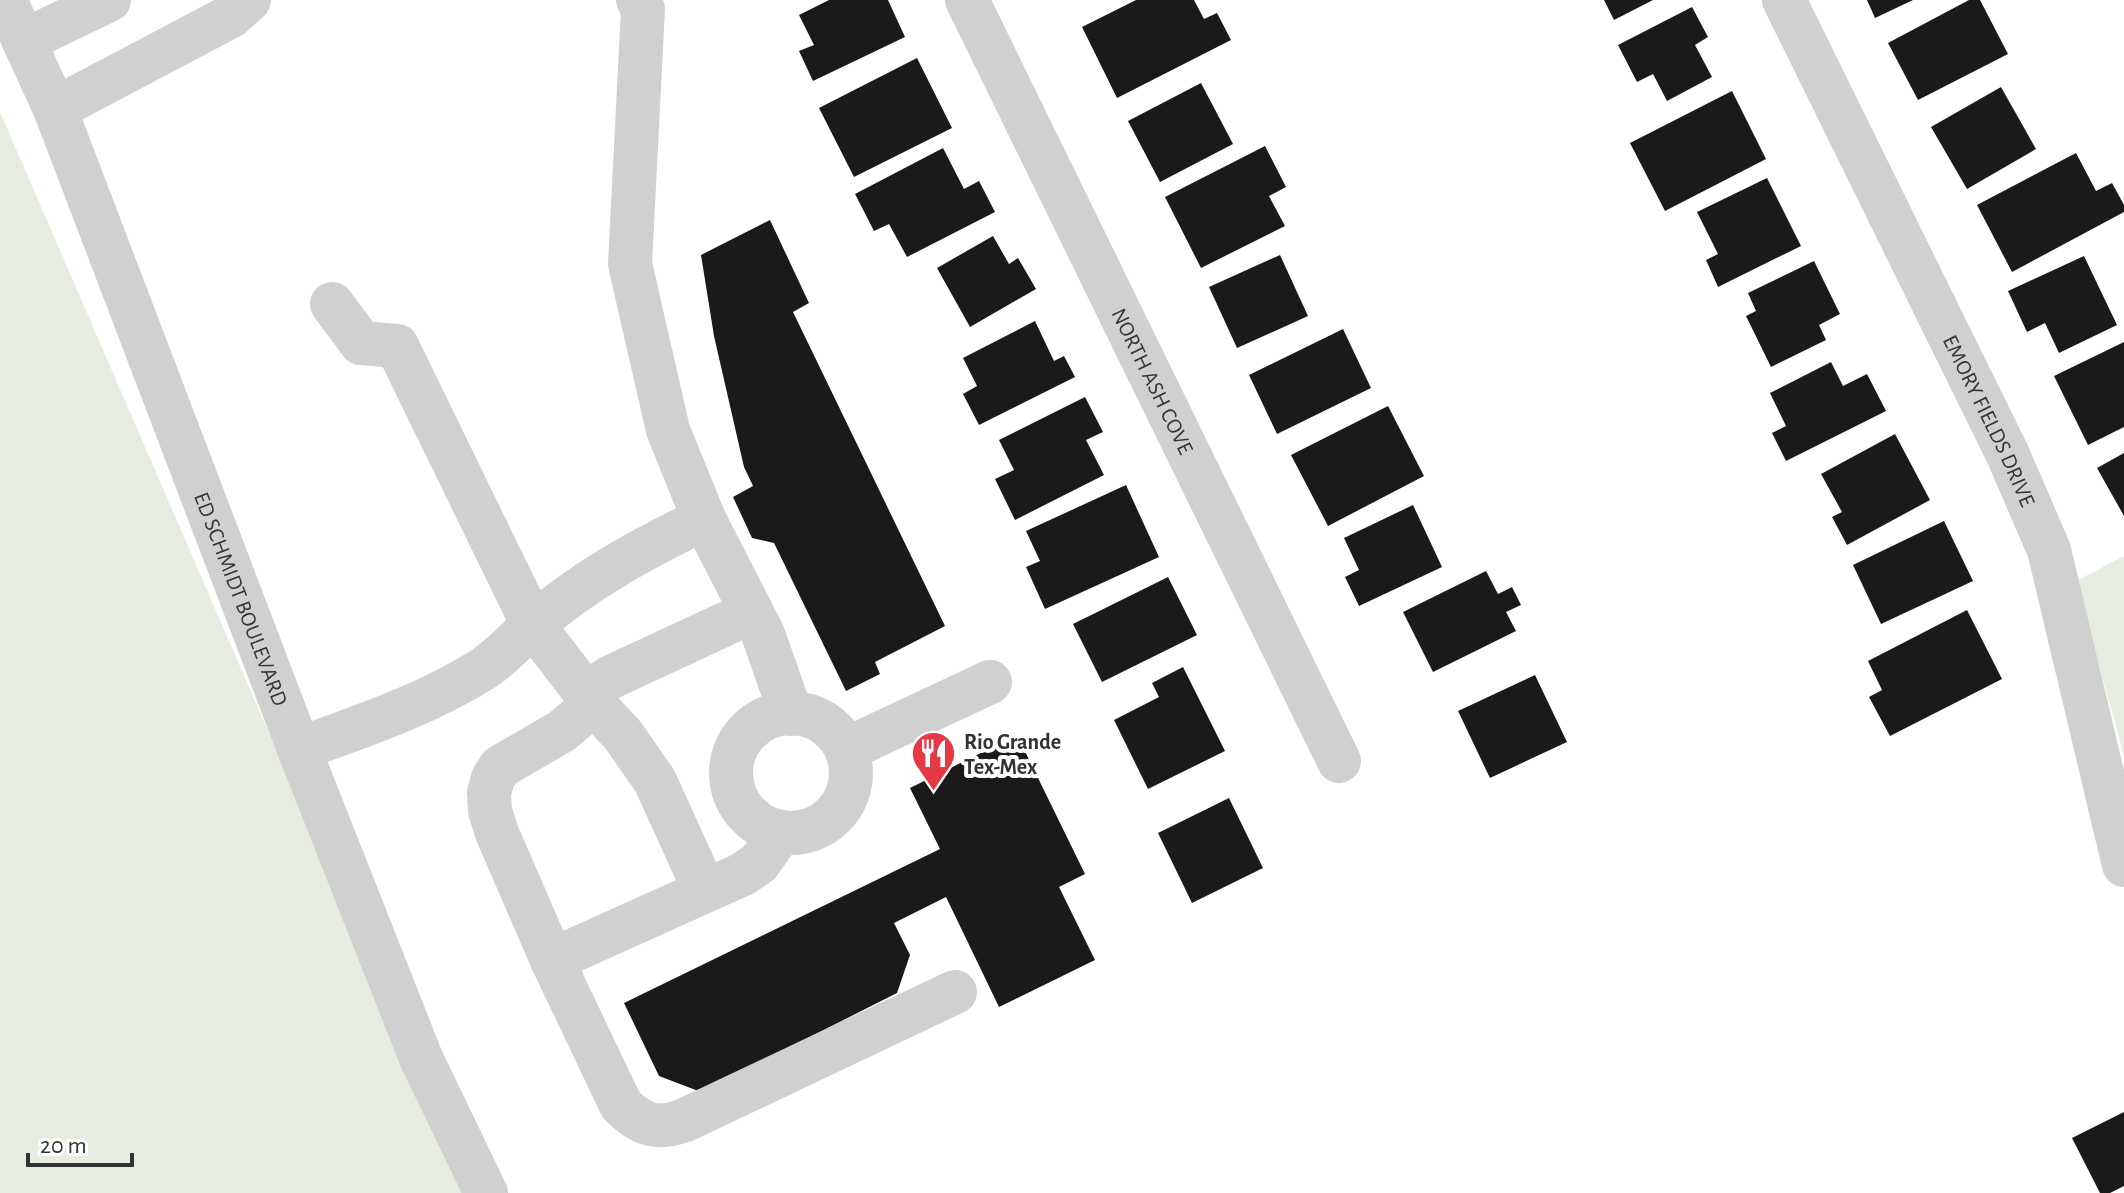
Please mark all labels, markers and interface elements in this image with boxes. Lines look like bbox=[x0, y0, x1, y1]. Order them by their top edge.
street label: NORTH ASH COVE bbox=[1107, 305, 1197, 458]
street label: EMORY FIELDS DRIVE bbox=[1939, 331, 2039, 510]
street label: ED SCHMIDT BOULEVARD bbox=[190, 489, 291, 709]
restaurant icon: Rio Grande Tex-Mex bbox=[909, 730, 957, 793]
place label: Rio Grande Tex-Mex bbox=[964, 731, 1061, 778]
scale bar bbox=[28, 1117, 132, 1167]
text: 20 m bbox=[40, 1134, 87, 1158]

